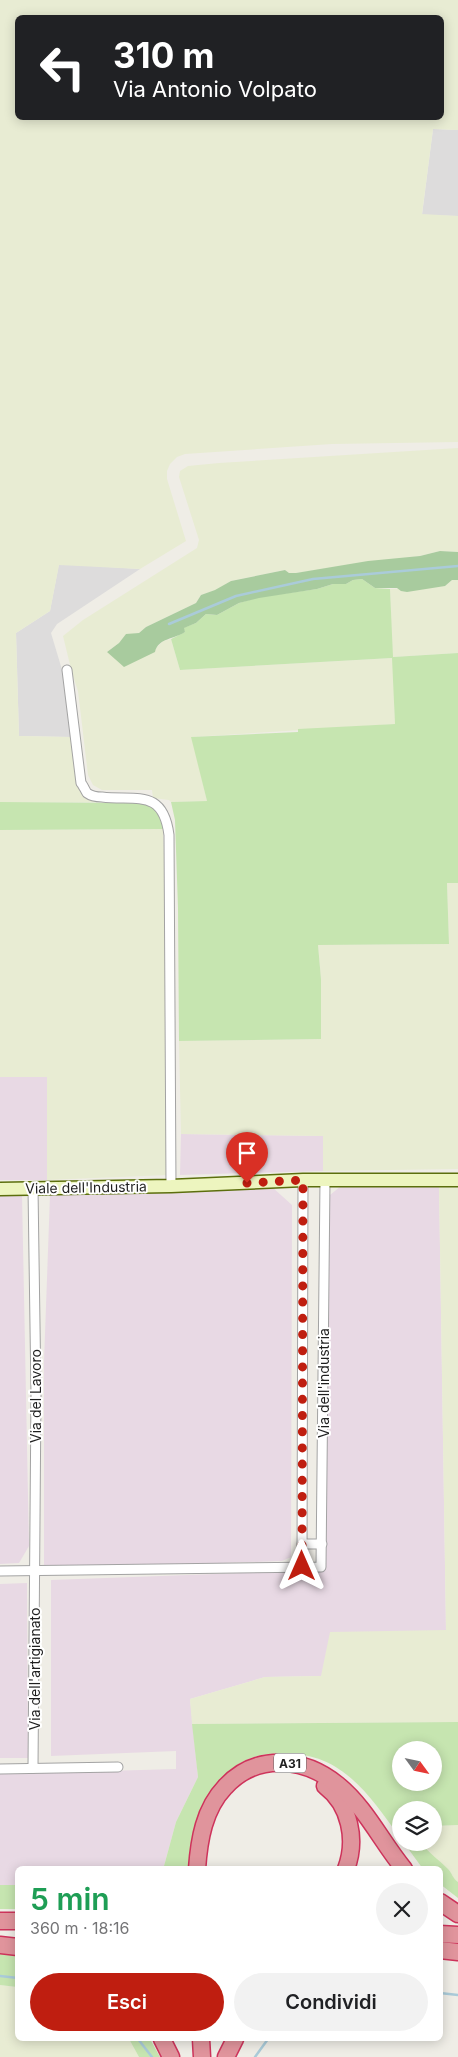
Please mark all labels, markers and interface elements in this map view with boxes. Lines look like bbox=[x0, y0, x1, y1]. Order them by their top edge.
text: 310 m bbox=[113, 34, 215, 76]
icon: left bbox=[30, 35, 95, 100]
text: Via Antonio Volpato bbox=[113, 76, 317, 102]
pin bbox=[226, 1132, 268, 1183]
icon: arrive bbox=[233, 1139, 261, 1167]
street label: Viale dell'Industria bbox=[25, 1177, 147, 1197]
street label: Via dell'industria bbox=[315, 1328, 332, 1438]
street label: Via del Lavoro bbox=[27, 1349, 44, 1443]
position arrow bbox=[275, 1539, 327, 1591]
street label: Via dell'artigianato bbox=[26, 1608, 43, 1730]
north arrow bbox=[392, 1741, 442, 1791]
map controls bbox=[392, 1741, 442, 1851]
road number: A31 bbox=[274, 1754, 306, 1772]
button: layers bbox=[392, 1801, 442, 1851]
text: 5 min bbox=[30, 1881, 110, 1917]
button: close bbox=[376, 1883, 428, 1935]
text: 360 m · 18:16 bbox=[30, 1918, 129, 1938]
button: Esci bbox=[30, 1973, 224, 2031]
button: Condividi bbox=[234, 1973, 428, 2031]

